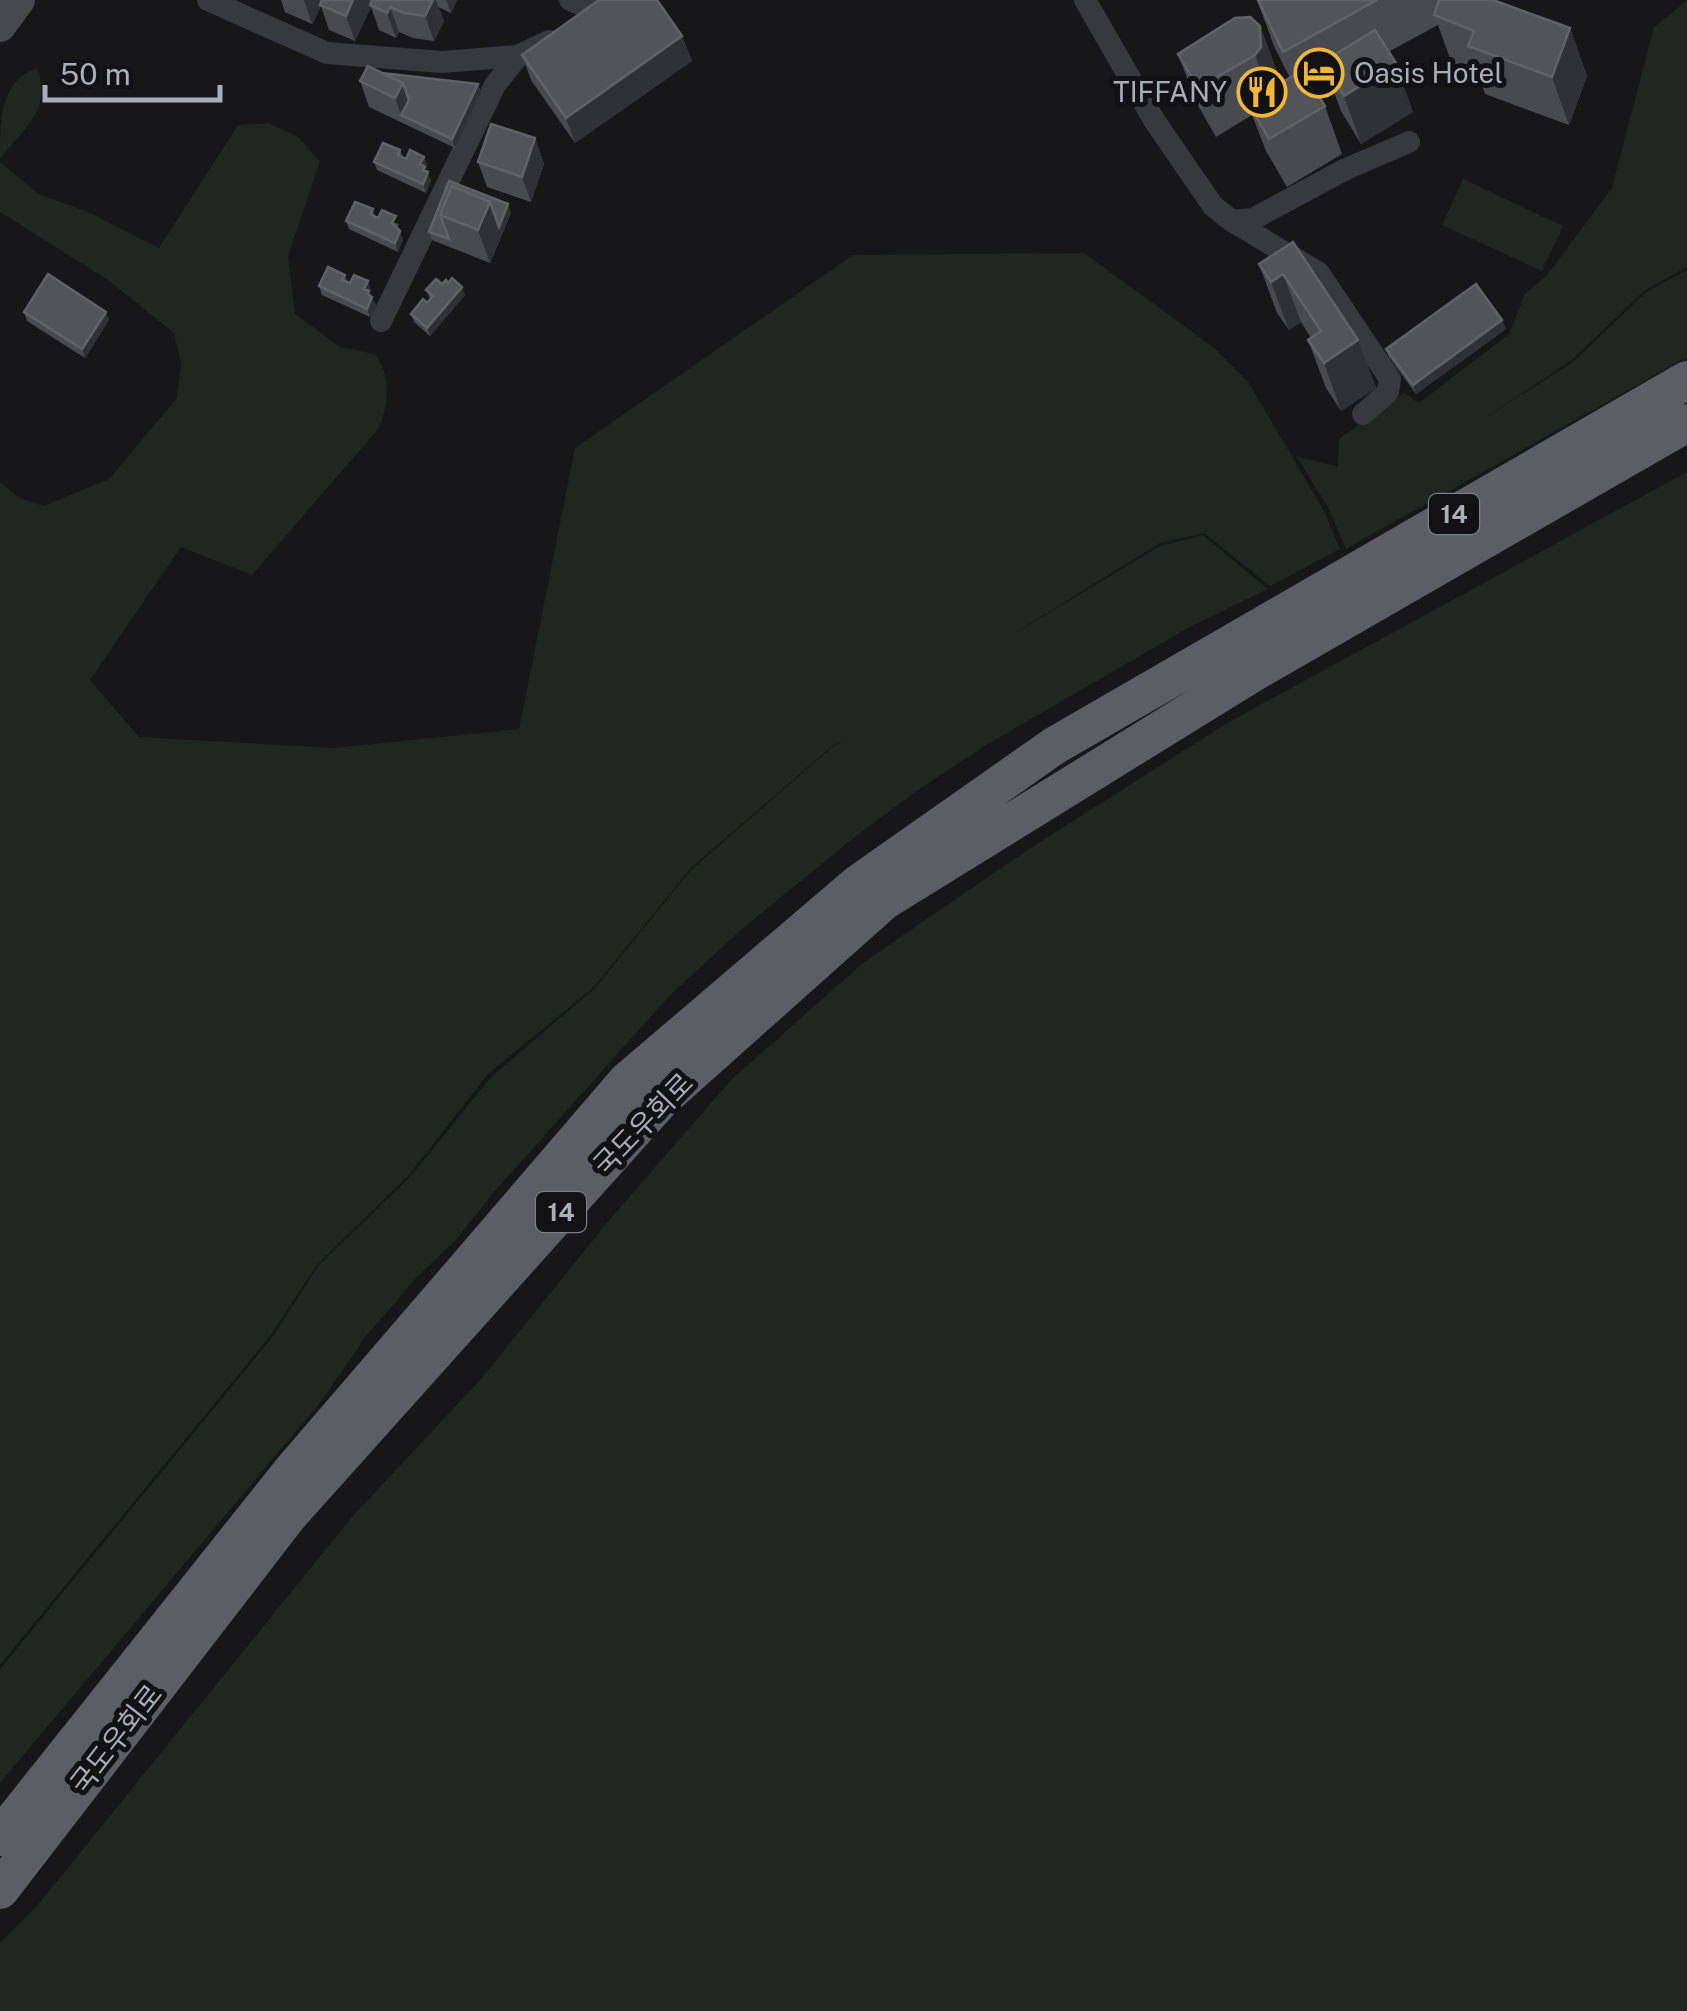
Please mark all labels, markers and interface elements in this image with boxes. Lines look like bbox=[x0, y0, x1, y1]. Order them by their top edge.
scale bar bbox=[45, 40, 220, 102]
hotel icon: Oasis Hotel bbox=[1293, 47, 1345, 99]
text: 50 m bbox=[60, 56, 131, 92]
place label: Oasis Hotel bbox=[1354, 56, 1503, 89]
restaurant icon: TIFFANY bbox=[1236, 66, 1288, 118]
place label: TIFFANY bbox=[1113, 75, 1227, 108]
road number: 14 bbox=[1429, 494, 1479, 534]
street label: 국도우회로 bbox=[586, 1066, 699, 1181]
road number: 14 bbox=[536, 1192, 586, 1232]
street label: 국도우회로 bbox=[63, 1678, 168, 1800]

